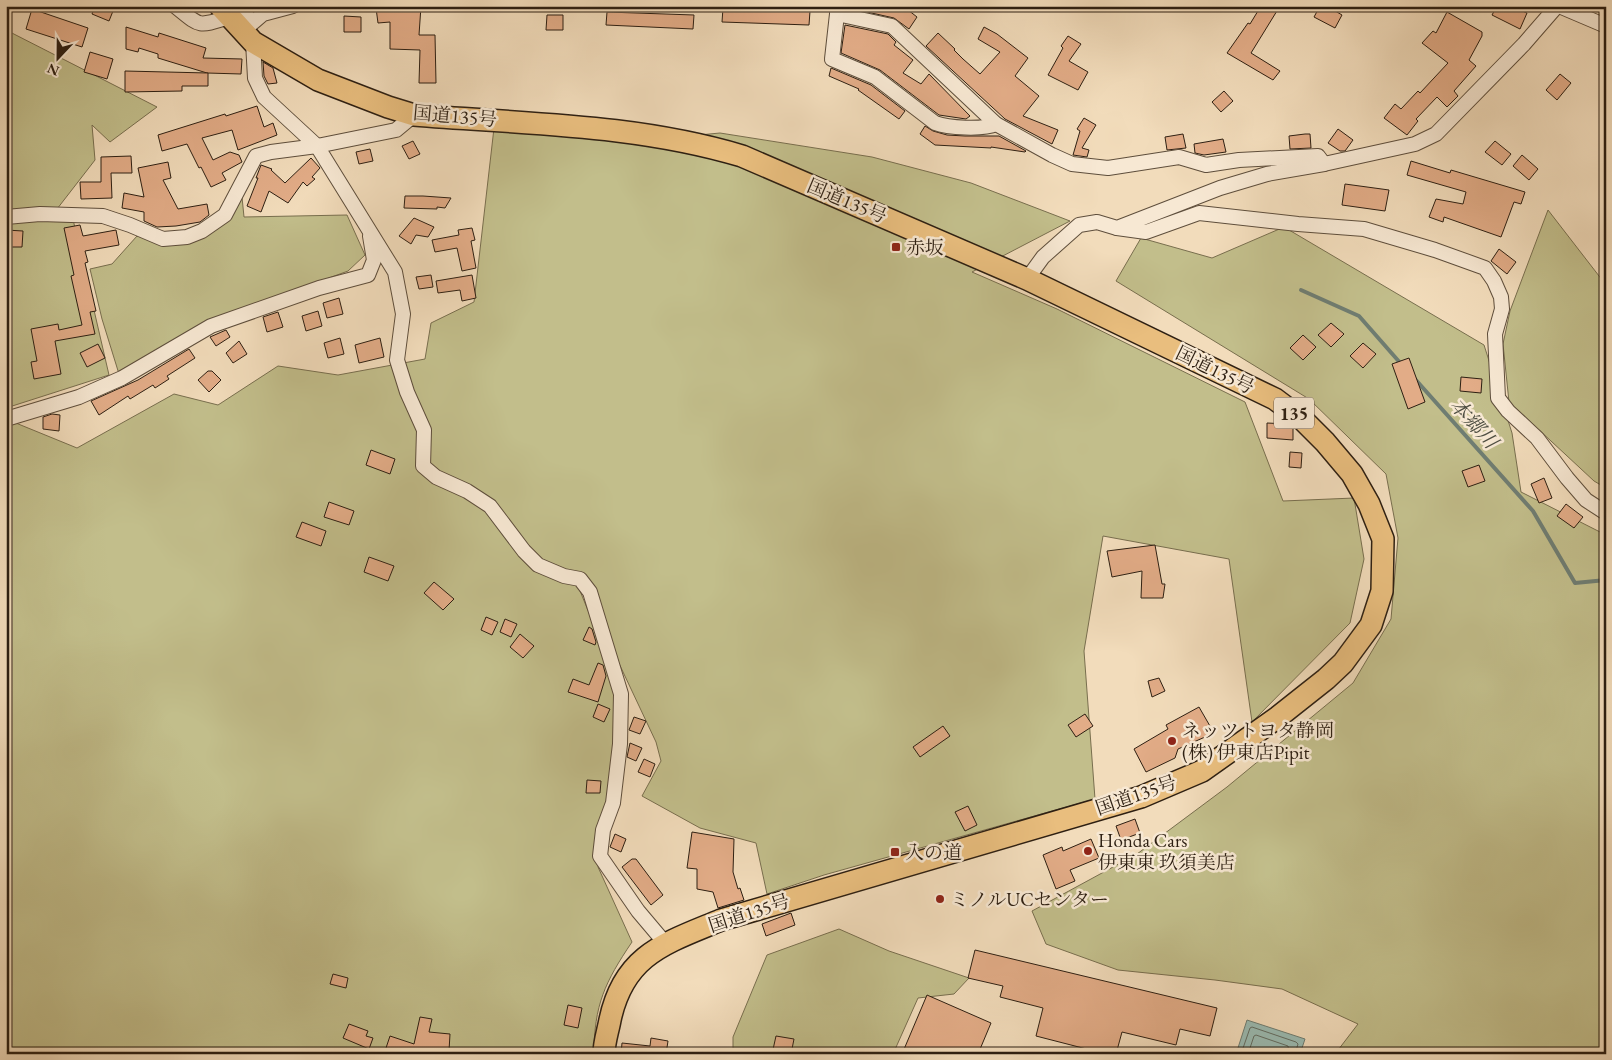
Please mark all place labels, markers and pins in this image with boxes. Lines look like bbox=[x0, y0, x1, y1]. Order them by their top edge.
place label: 赤坂 bbox=[906, 235, 944, 260]
marker: 赤坂 bbox=[890, 241, 902, 253]
place label: ネッツトヨタ静岡 (株) 伊東店Pipit bbox=[1182, 718, 1334, 765]
marker: ネッツトヨタ静岡 (株) 伊東店Pipit bbox=[1166, 735, 1178, 747]
place label: Honda Cars 伊東東 玖須美店 bbox=[1098, 828, 1235, 875]
place label: 入の道 bbox=[905, 840, 962, 865]
marker: Honda Cars 伊東東 玖須美店 bbox=[1082, 845, 1094, 857]
marker: 入の道 bbox=[889, 846, 901, 858]
place label: ミノルUCセンター bbox=[950, 887, 1109, 912]
marker: ミノルUCセンター bbox=[934, 893, 946, 905]

